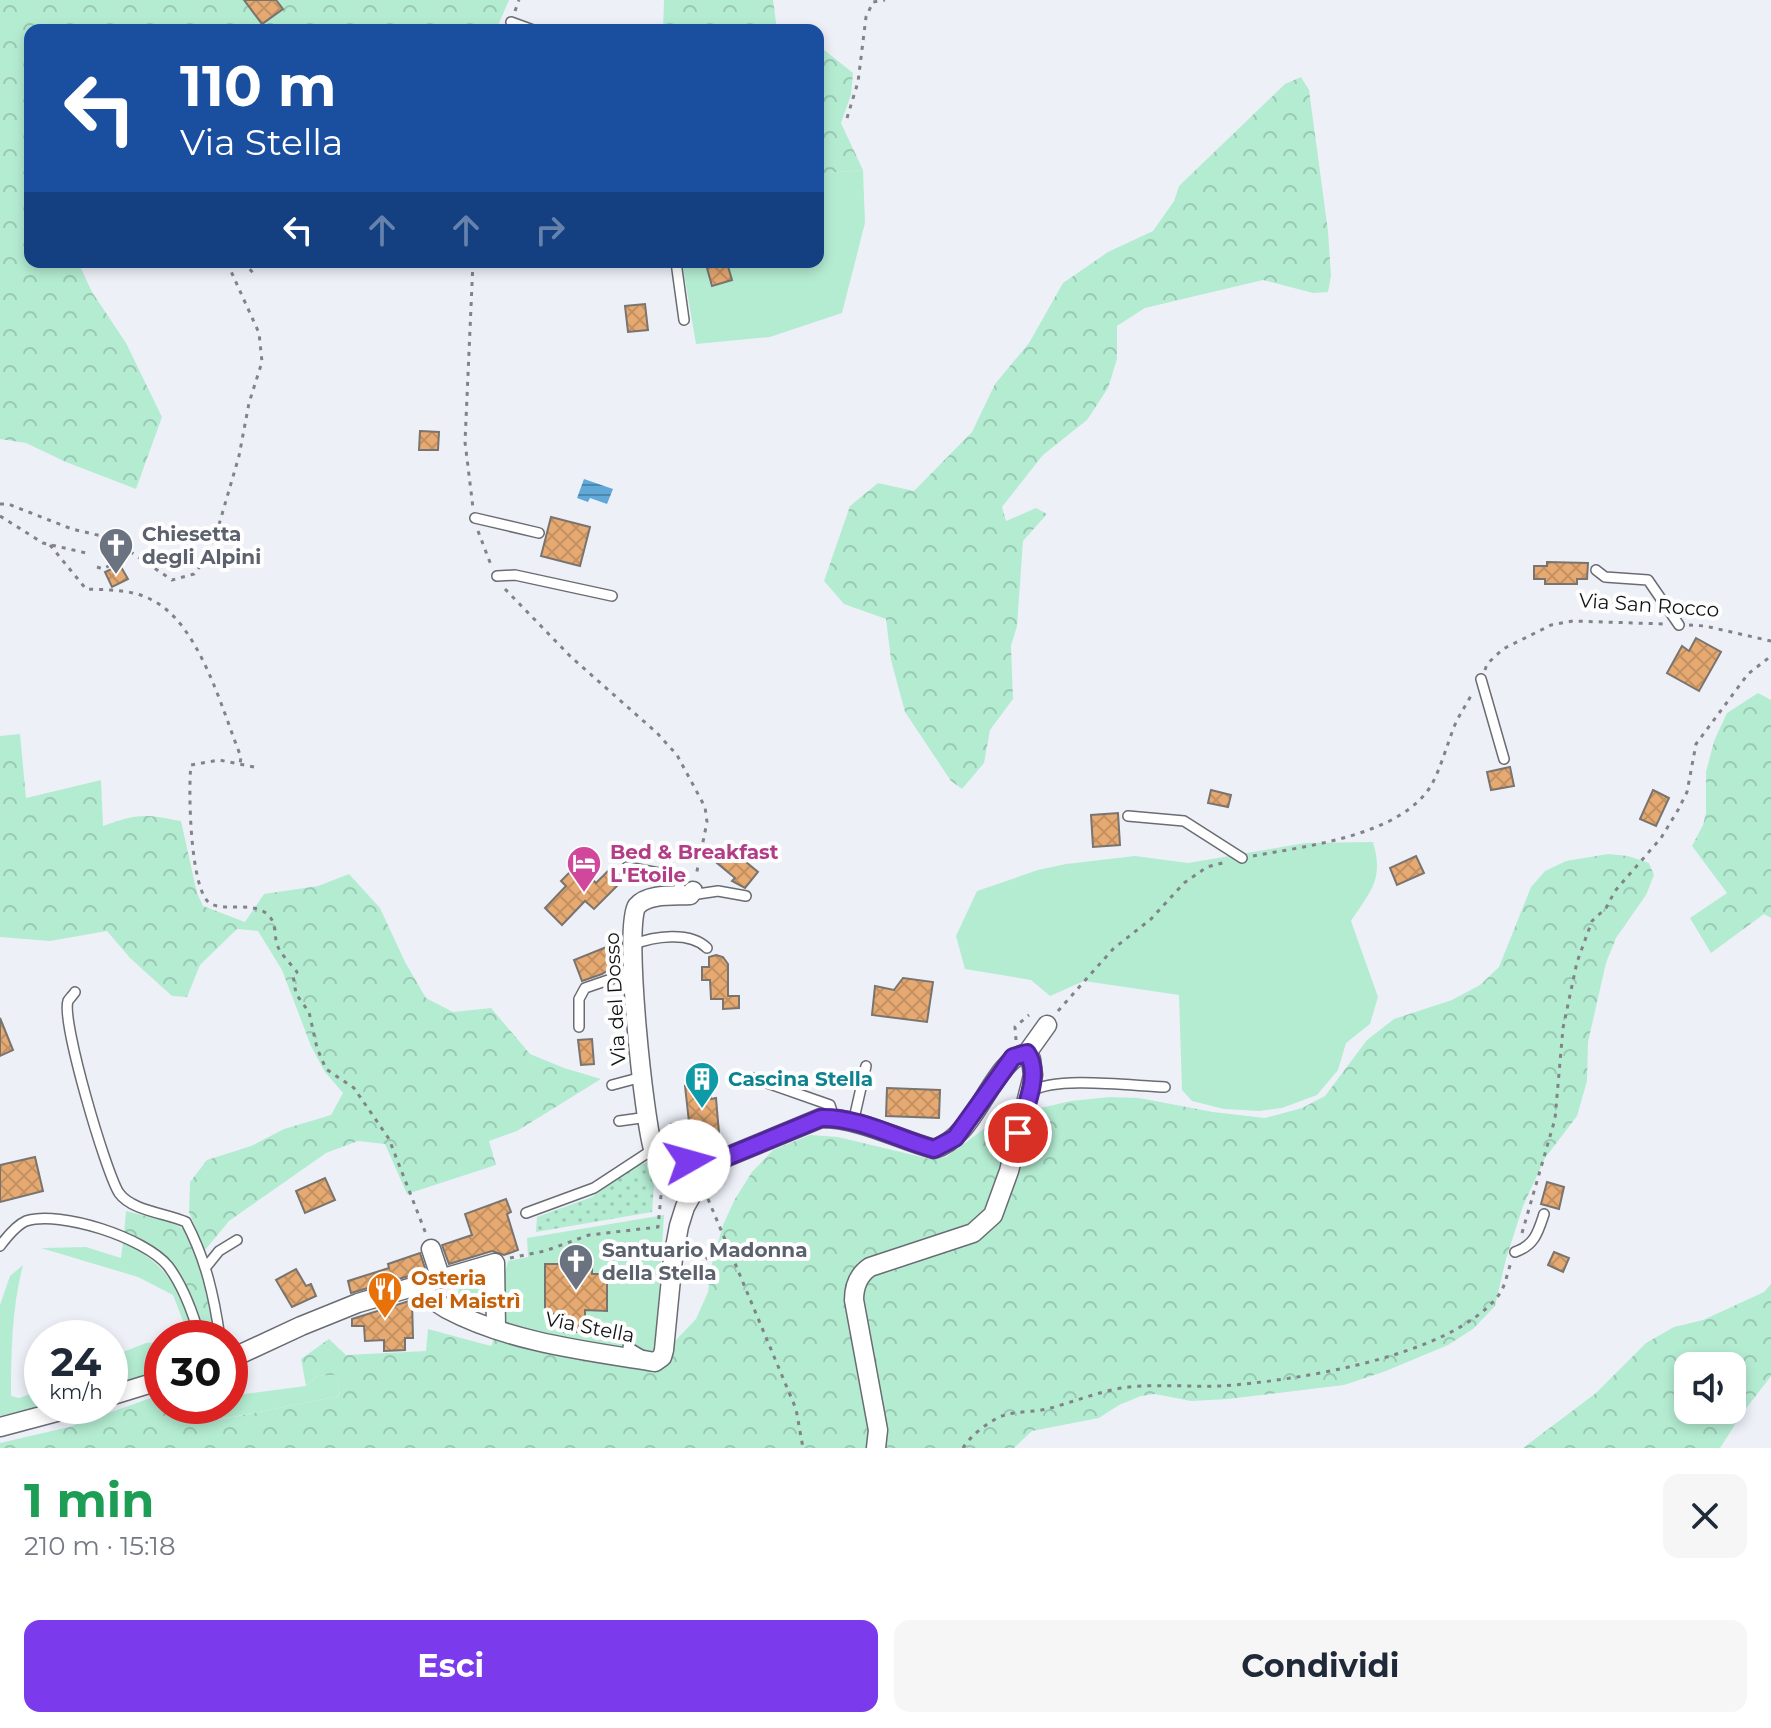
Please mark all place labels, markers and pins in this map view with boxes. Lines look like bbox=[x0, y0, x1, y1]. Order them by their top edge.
place label: Chiesetta degli Alpini bbox=[142, 522, 261, 569]
church icon: Chiesetta degli Alpini bbox=[97, 526, 135, 576]
place label: Bed & Breakfast L'Etoile bbox=[610, 840, 779, 887]
hotel icon: Bed & Breakfast L'Etoile bbox=[565, 844, 603, 894]
building icon: Cascina Stella bbox=[683, 1060, 721, 1110]
place label: Cascina Stella bbox=[728, 1067, 873, 1091]
pin bbox=[984, 1099, 1052, 1167]
place label: Santuario Madonna della Stella bbox=[602, 1238, 807, 1285]
church icon: Santuario Madonna della Stella bbox=[557, 1242, 595, 1292]
place label: Osteria del Maistrì bbox=[411, 1266, 521, 1313]
restaurant icon: Osteria del Maistrì bbox=[366, 1270, 404, 1320]

